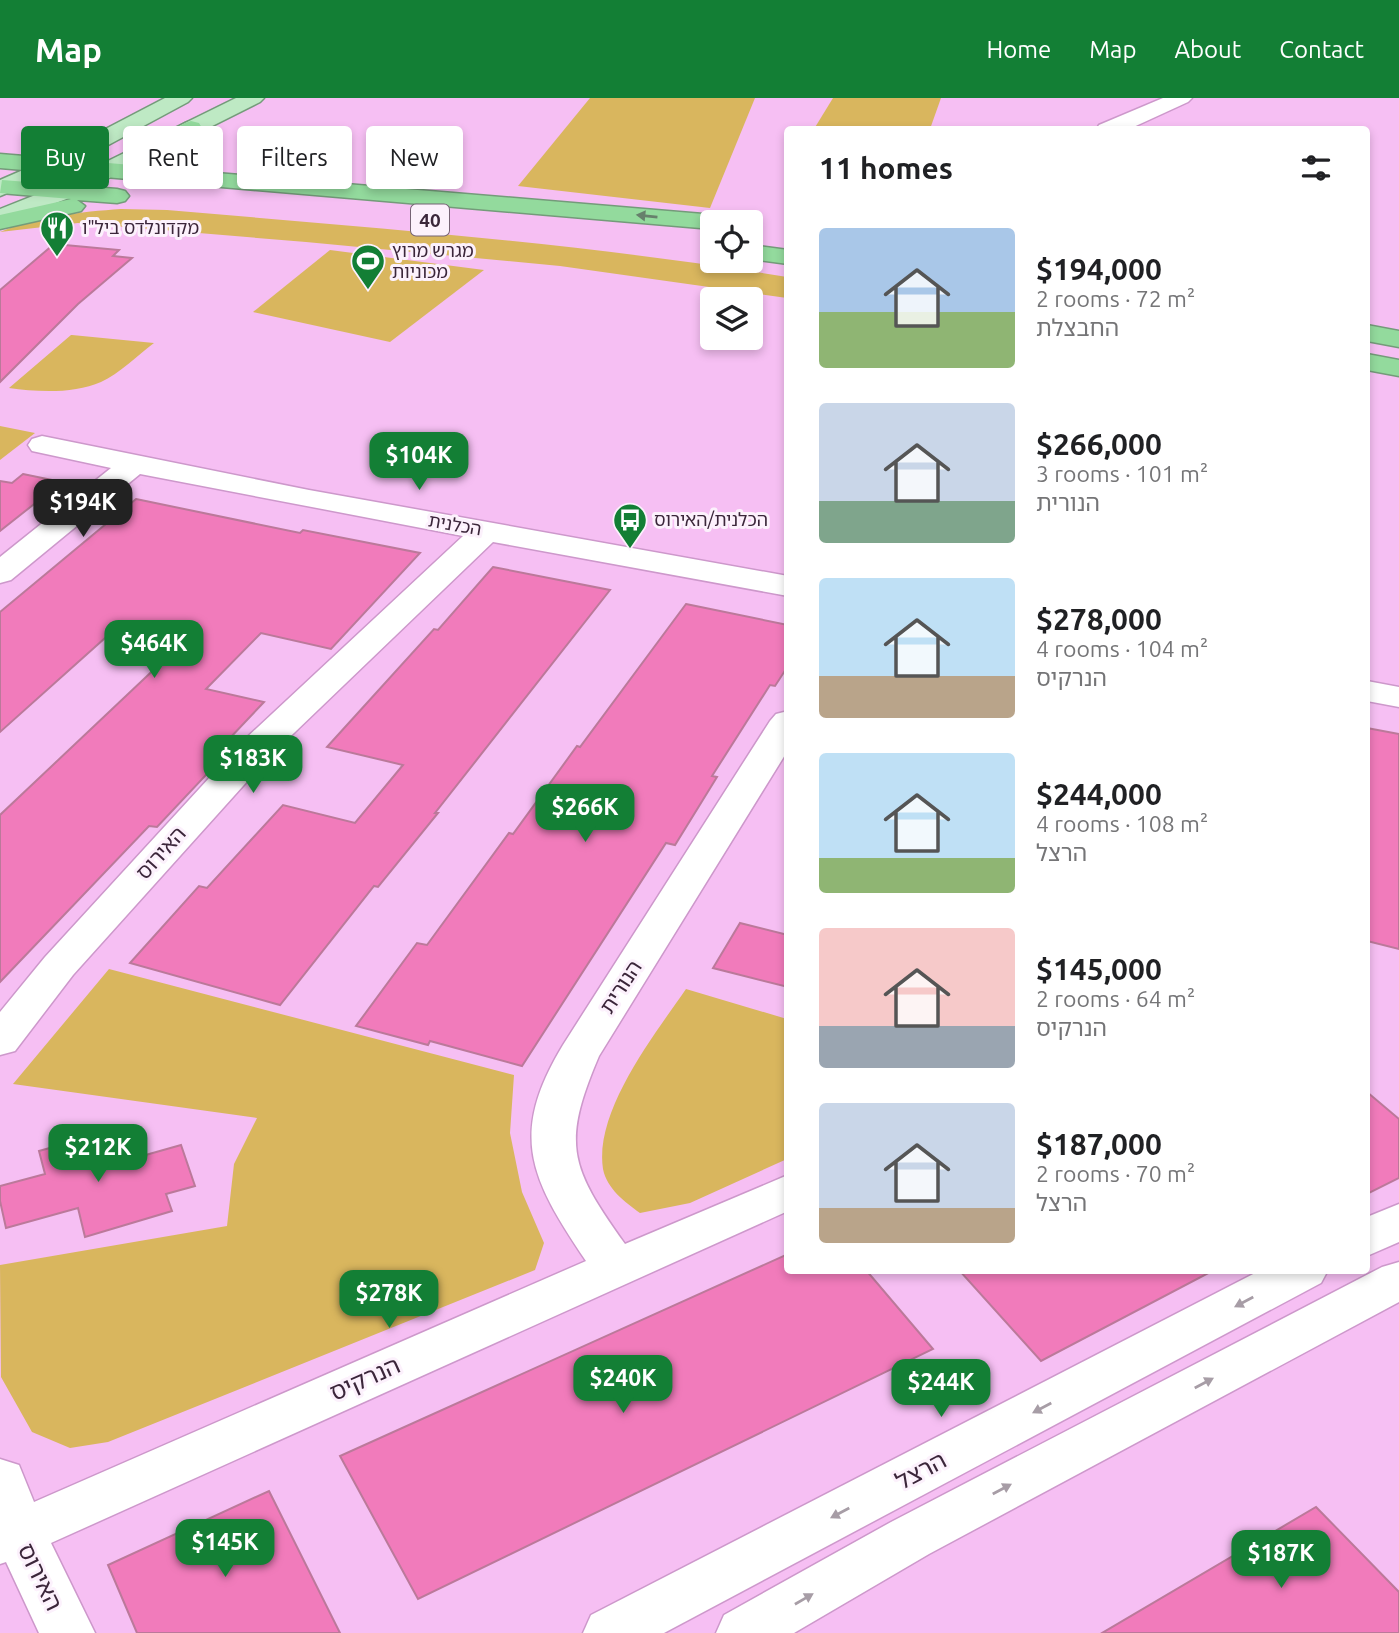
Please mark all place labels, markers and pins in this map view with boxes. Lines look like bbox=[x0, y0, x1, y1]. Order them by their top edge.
restaurant icon: מקדונלדס ביל"ו bbox=[38, 209, 76, 258]
place label: מקדונלדס ביל"ו bbox=[82, 217, 199, 237]
place label: מגרש מרוץ מכוניות bbox=[392, 240, 474, 281]
sports icon: מגרש מרוץ מכוניות bbox=[349, 242, 387, 291]
pin: $104K bbox=[370, 432, 468, 492]
pin: $194K bbox=[34, 480, 132, 539]
bus stop icon: הכלנית/האירוס bbox=[611, 501, 649, 550]
place label: הכלנית/האירוס bbox=[654, 509, 768, 529]
pin: $464K bbox=[105, 620, 203, 680]
pin: $183K bbox=[204, 736, 302, 795]
pin: $266K bbox=[536, 784, 634, 844]
pin: $212K bbox=[49, 1124, 147, 1184]
pin: $278K bbox=[340, 1270, 438, 1330]
pin: $240K bbox=[574, 1356, 672, 1415]
pin: $244K bbox=[892, 1360, 990, 1419]
pin: $145K bbox=[176, 1520, 274, 1579]
pin: $187K bbox=[1232, 1530, 1330, 1590]

